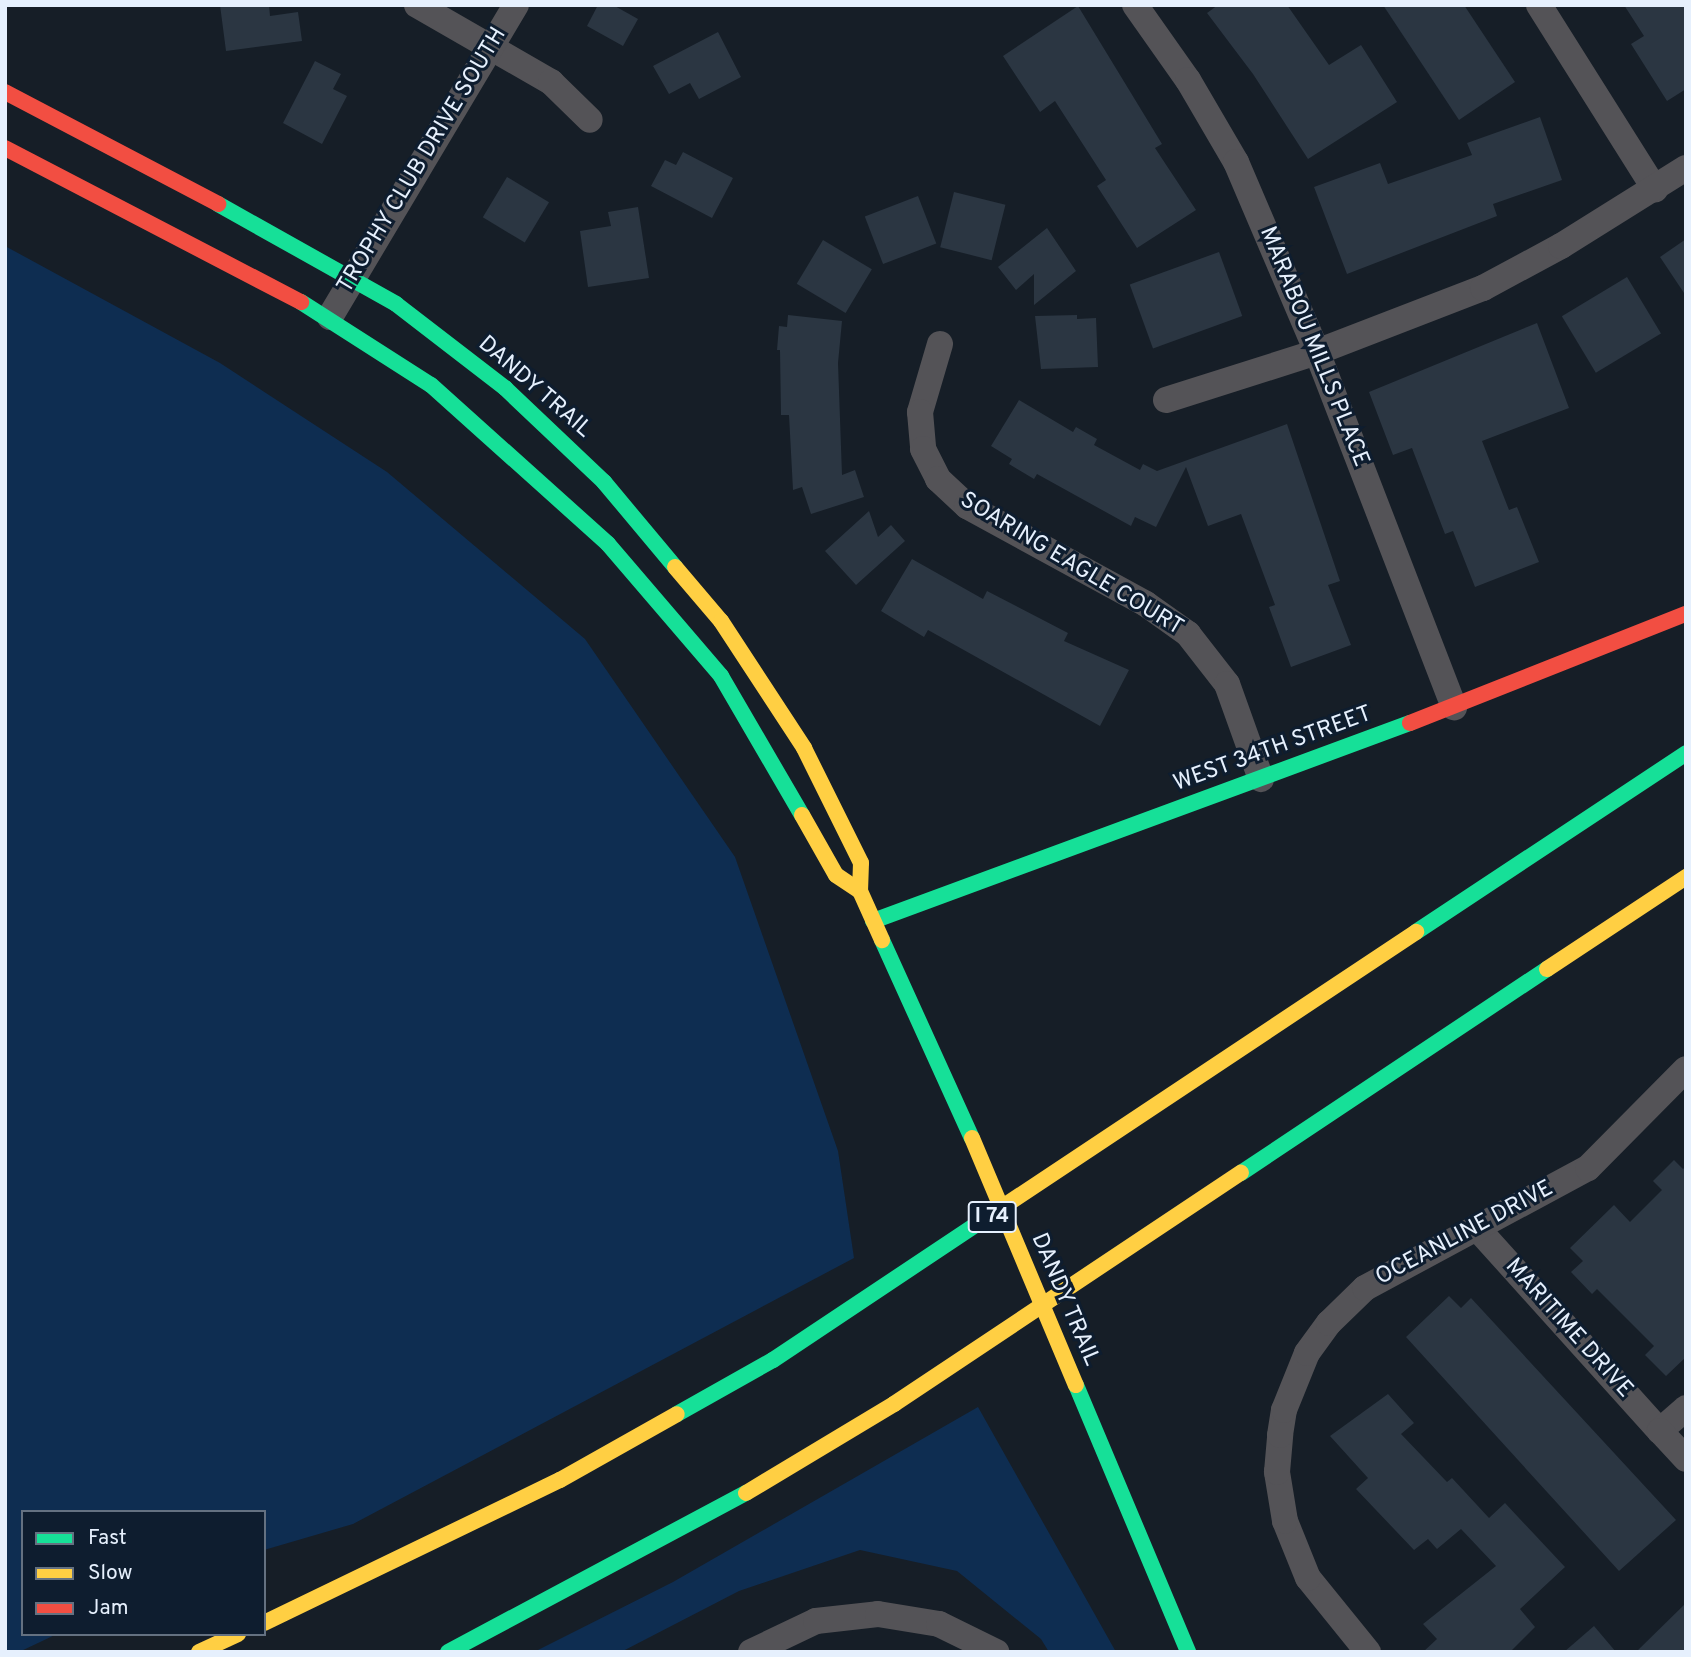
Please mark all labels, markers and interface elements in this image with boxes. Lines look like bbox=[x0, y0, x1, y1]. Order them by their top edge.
street label: TROPHY CLUB DRIVE SOUTH bbox=[332, 23, 514, 299]
street label: MARABOU MILLS PLACE bbox=[1252, 223, 1374, 471]
street label: DANDY TRAIL bbox=[471, 331, 597, 445]
street label: SOARING EAGLE COURT bbox=[954, 487, 1188, 643]
street label: WEST 34TH STREET bbox=[1170, 701, 1376, 799]
street label: OCEANLINE DRIVE bbox=[1372, 1176, 1558, 1292]
road number: I 74 bbox=[968, 1200, 1016, 1234]
street label: DANDY TRAIL bbox=[1023, 1229, 1105, 1371]
street label: MARITIME DRIVE bbox=[1498, 1254, 1638, 1404]
legend bbox=[21, 1510, 266, 1636]
text: Fast bbox=[88, 1525, 127, 1552]
text: Slow bbox=[88, 1560, 133, 1587]
text: Jam bbox=[88, 1595, 129, 1622]

